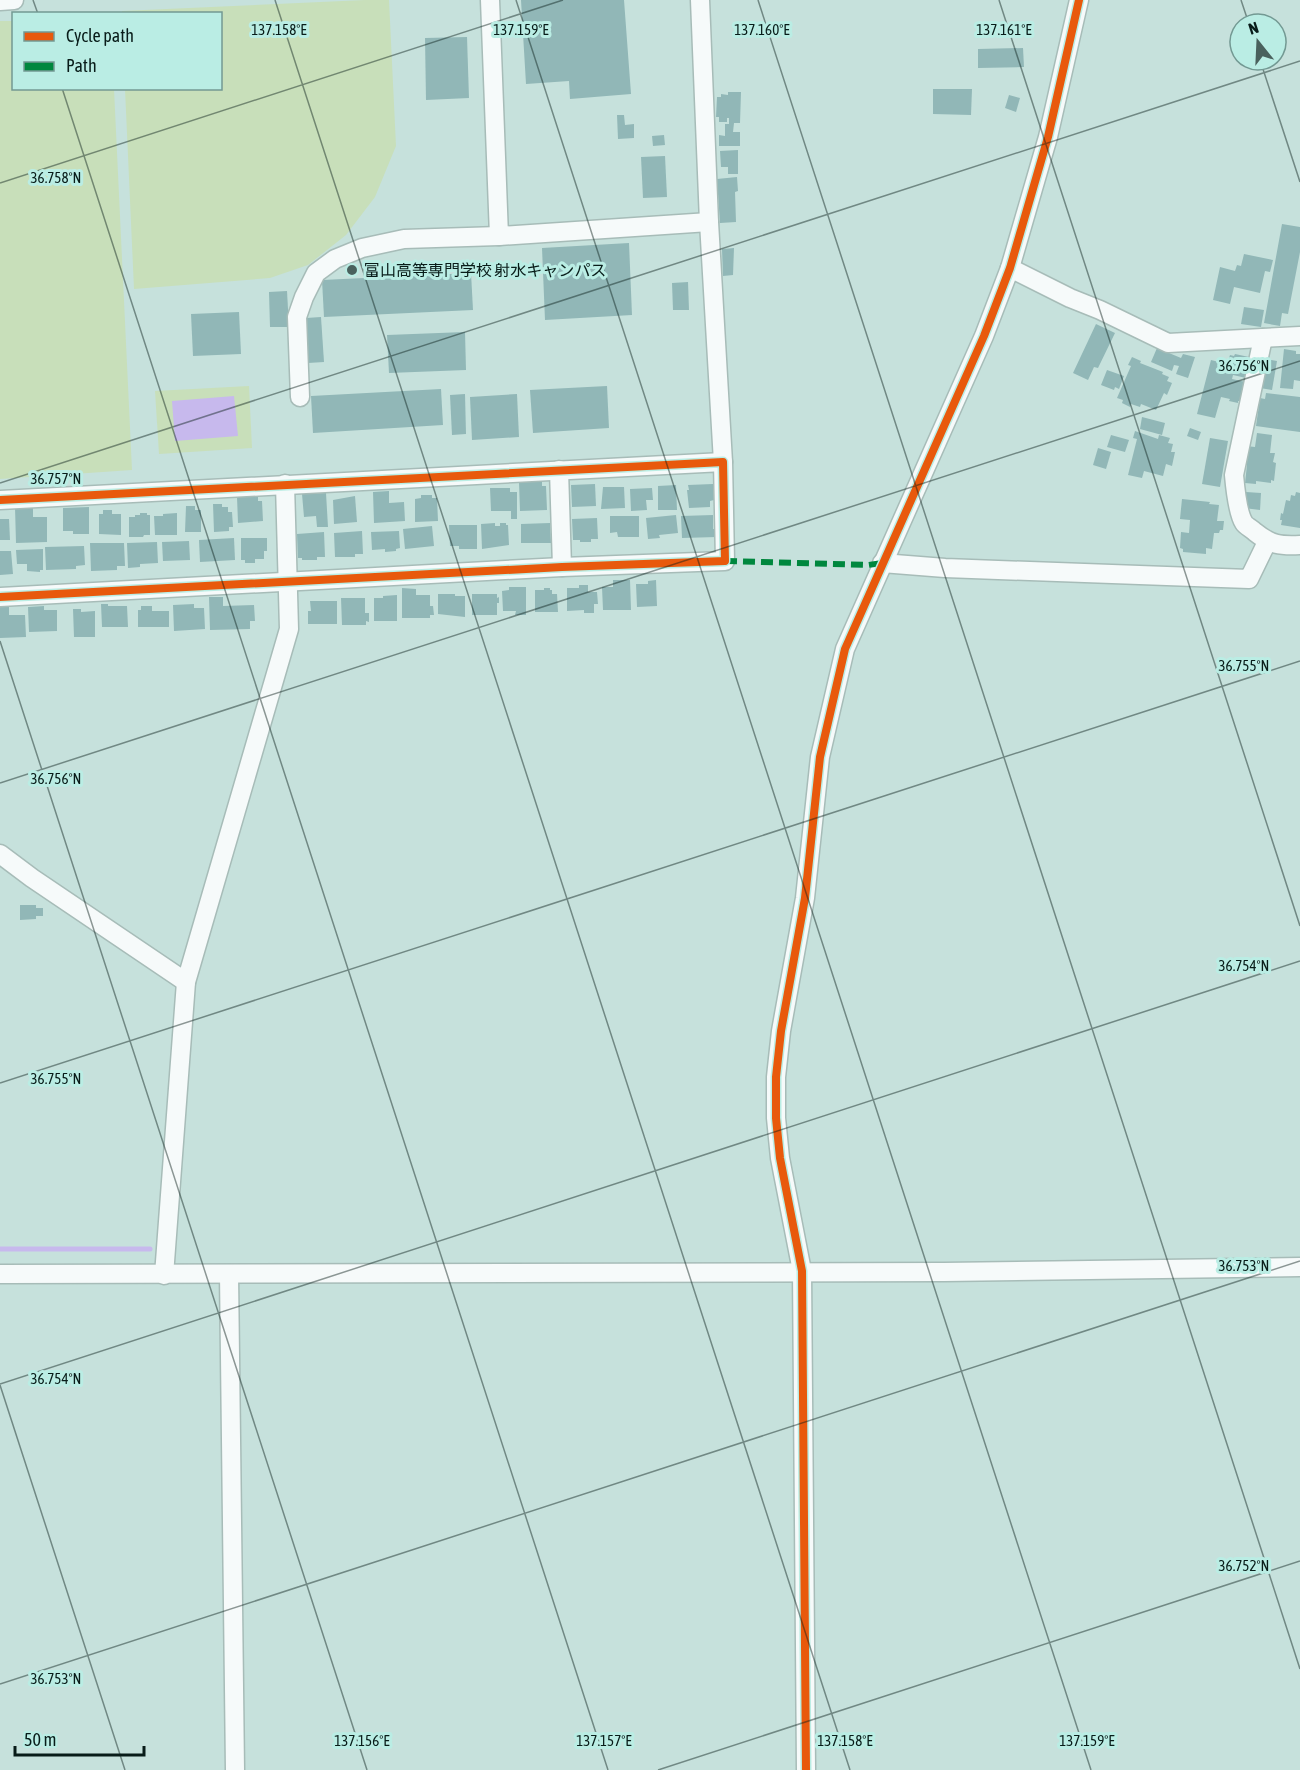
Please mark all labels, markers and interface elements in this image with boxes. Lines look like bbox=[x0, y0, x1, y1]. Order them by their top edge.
legend bbox=[12, 12, 222, 90]
north arrow bbox=[1228, 12, 1288, 72]
text: N bbox=[1246, 18, 1261, 38]
text: 137.158°E bbox=[251, 21, 307, 38]
text: 137.159°E bbox=[493, 21, 549, 38]
text: 137.160°E bbox=[734, 21, 790, 38]
text: 137.161°E bbox=[976, 21, 1032, 38]
text: Cycle path bbox=[66, 25, 134, 46]
text: Path bbox=[66, 55, 97, 76]
text: 36.758°N bbox=[31, 169, 81, 186]
place label: 富山高等専門学校 射水キャンパス bbox=[364, 261, 606, 279]
marker: 富山高等専門学校 射水キャンパス bbox=[345, 263, 359, 277]
text: 36.756°N bbox=[1219, 357, 1269, 374]
text: 36.757°N bbox=[31, 470, 81, 487]
text: 36.755°N bbox=[1219, 657, 1269, 674]
text: 36.756°N bbox=[31, 770, 81, 787]
text: 36.754°N bbox=[1219, 957, 1269, 974]
text: 36.755°N bbox=[31, 1070, 81, 1087]
text: 36.753°N bbox=[1219, 1257, 1269, 1274]
text: 36.754°N bbox=[31, 1370, 81, 1387]
text: 36.752°N bbox=[1219, 1557, 1269, 1574]
text: 36.753°N bbox=[31, 1670, 81, 1687]
scale bar bbox=[15, 1719, 144, 1757]
text: 50 m bbox=[24, 1729, 56, 1750]
text: 137.156°E bbox=[334, 1732, 390, 1749]
text: 137.157°E bbox=[576, 1732, 632, 1749]
text: 137.158°E bbox=[817, 1732, 873, 1749]
text: 137.159°E bbox=[1059, 1732, 1115, 1749]

